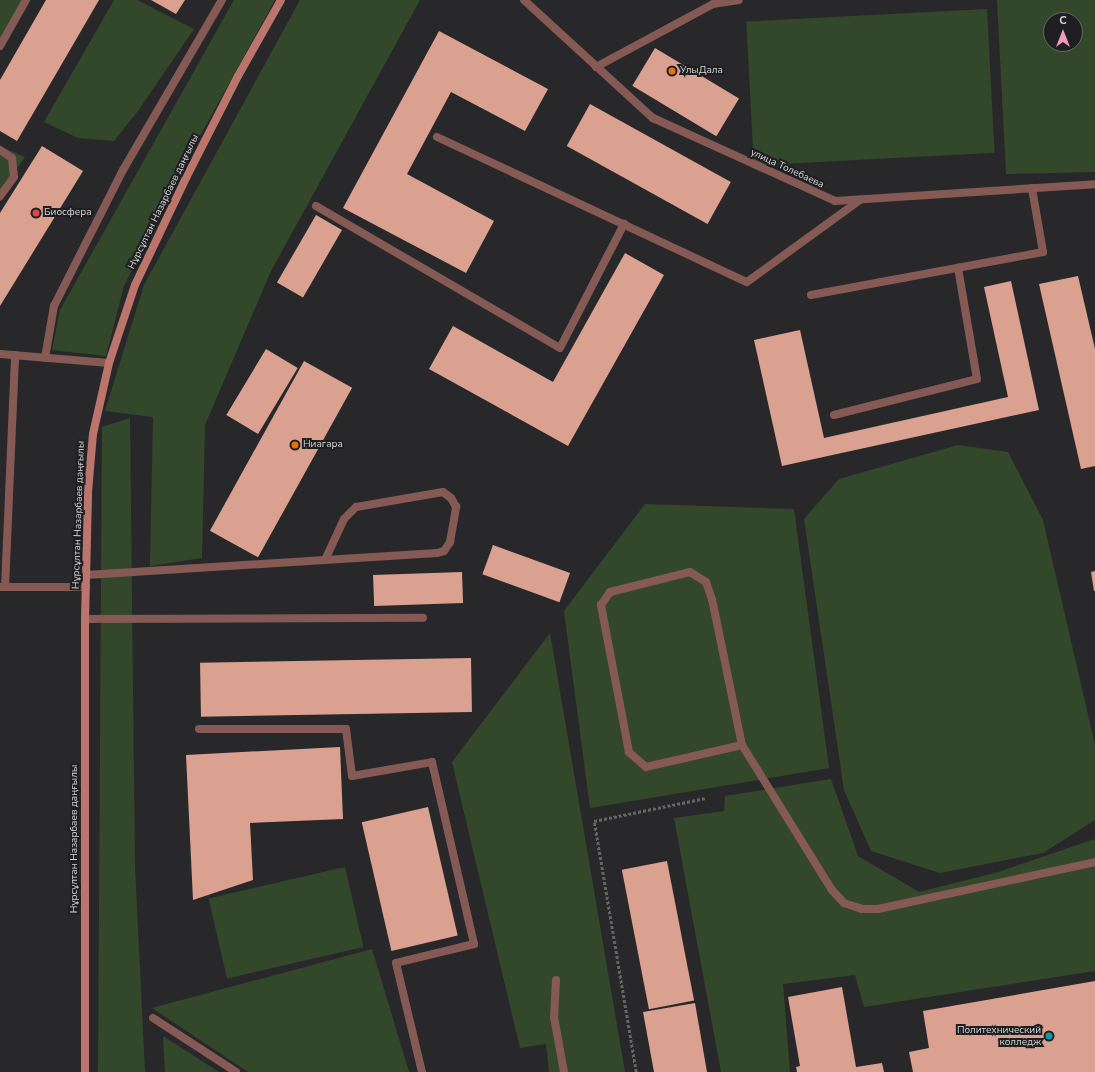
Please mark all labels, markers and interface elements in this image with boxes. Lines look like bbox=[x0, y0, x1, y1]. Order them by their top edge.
north arrow bbox=[1043, 12, 1083, 52]
text: С bbox=[1059, 13, 1067, 28]
place label: УлыДала bbox=[680, 65, 723, 77]
marker: УлыДала bbox=[667, 66, 677, 76]
street label: Нұрсұлтан Назарбаев даңғылы bbox=[126, 133, 202, 271]
street label: улица Толебаева bbox=[748, 147, 826, 191]
place label: Биосфера bbox=[44, 207, 92, 219]
marker: Биосфера bbox=[31, 208, 41, 218]
place label: Ниагара bbox=[303, 439, 343, 451]
marker: Ниагара bbox=[290, 440, 300, 450]
street label: Нұрсұлтан Назарбаев даңғылы bbox=[70, 441, 88, 589]
street label: Нұрсұлтан Назарбаев даңғылы bbox=[69, 765, 81, 913]
place label: Политехнический колледж bbox=[957, 1024, 1041, 1048]
marker: Политехнический колледж bbox=[1044, 1031, 1054, 1041]

